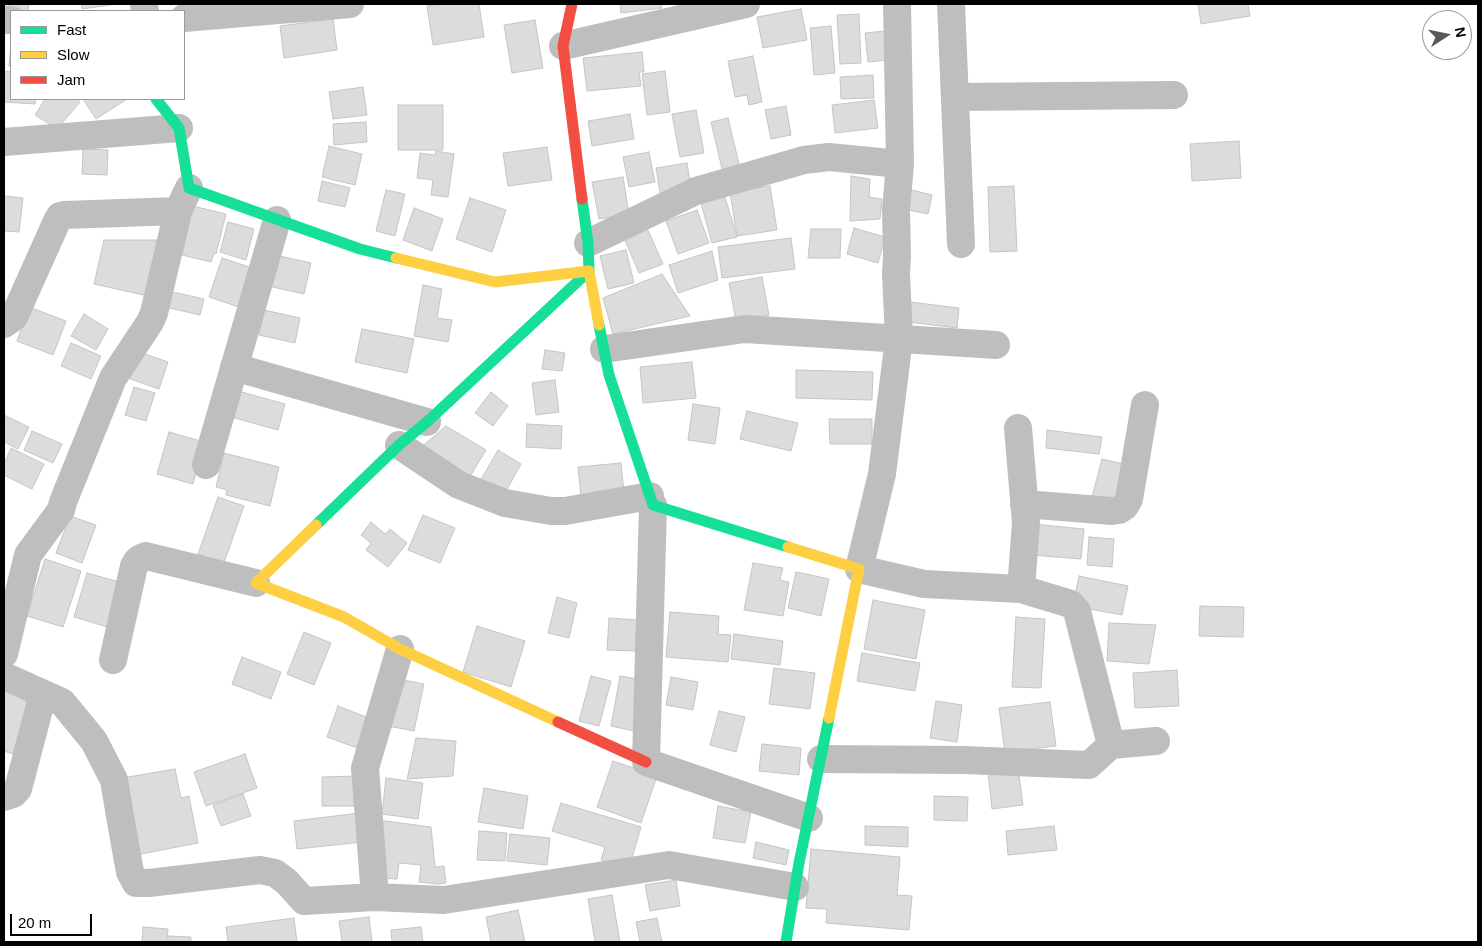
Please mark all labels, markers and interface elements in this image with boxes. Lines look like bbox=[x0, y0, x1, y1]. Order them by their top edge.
legend bbox=[10, 10, 185, 100]
north arrow bbox=[1422, 10, 1472, 60]
text: Fast bbox=[57, 21, 86, 38]
text: N bbox=[1452, 26, 1470, 39]
text: Slow bbox=[57, 46, 90, 63]
text: Jam bbox=[57, 71, 85, 88]
scale bar bbox=[12, 904, 95, 936]
text: 20 m bbox=[18, 914, 51, 931]

